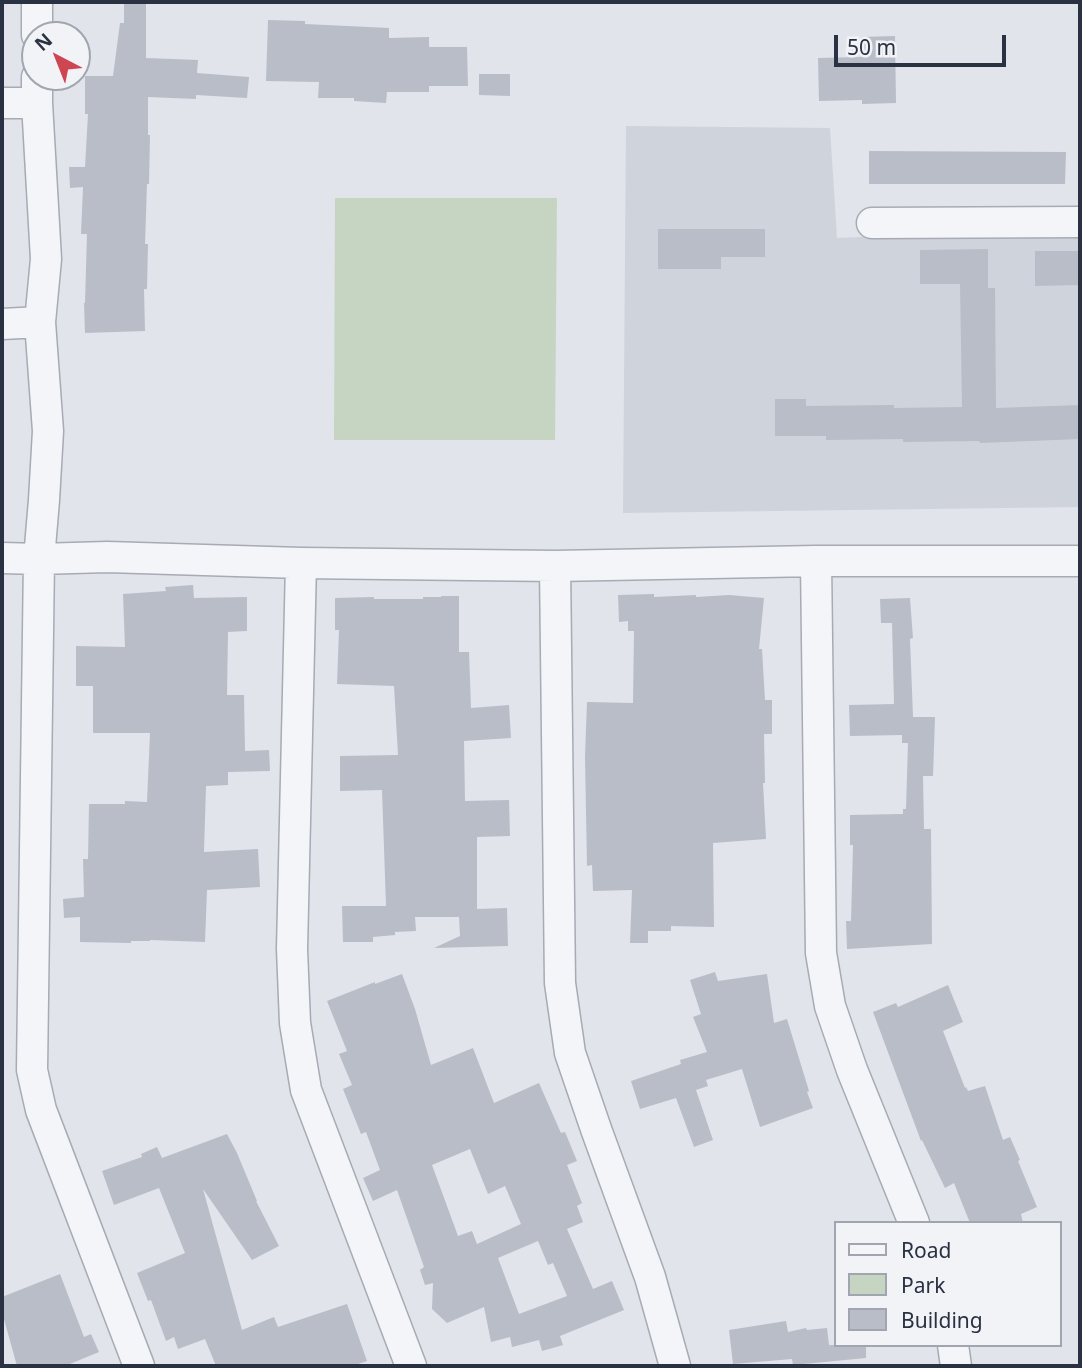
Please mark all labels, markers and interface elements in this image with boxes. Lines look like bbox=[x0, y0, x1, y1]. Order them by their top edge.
north arrow bbox=[21, 21, 91, 91]
scale bar bbox=[837, 21, 1009, 65]
text: N bbox=[29, 27, 58, 57]
text: 50 m bbox=[847, 33, 896, 61]
legend bbox=[834, 1221, 1061, 1347]
text: Road bbox=[901, 1236, 951, 1264]
text: Park bbox=[901, 1271, 945, 1299]
text: Building bbox=[901, 1306, 983, 1334]

